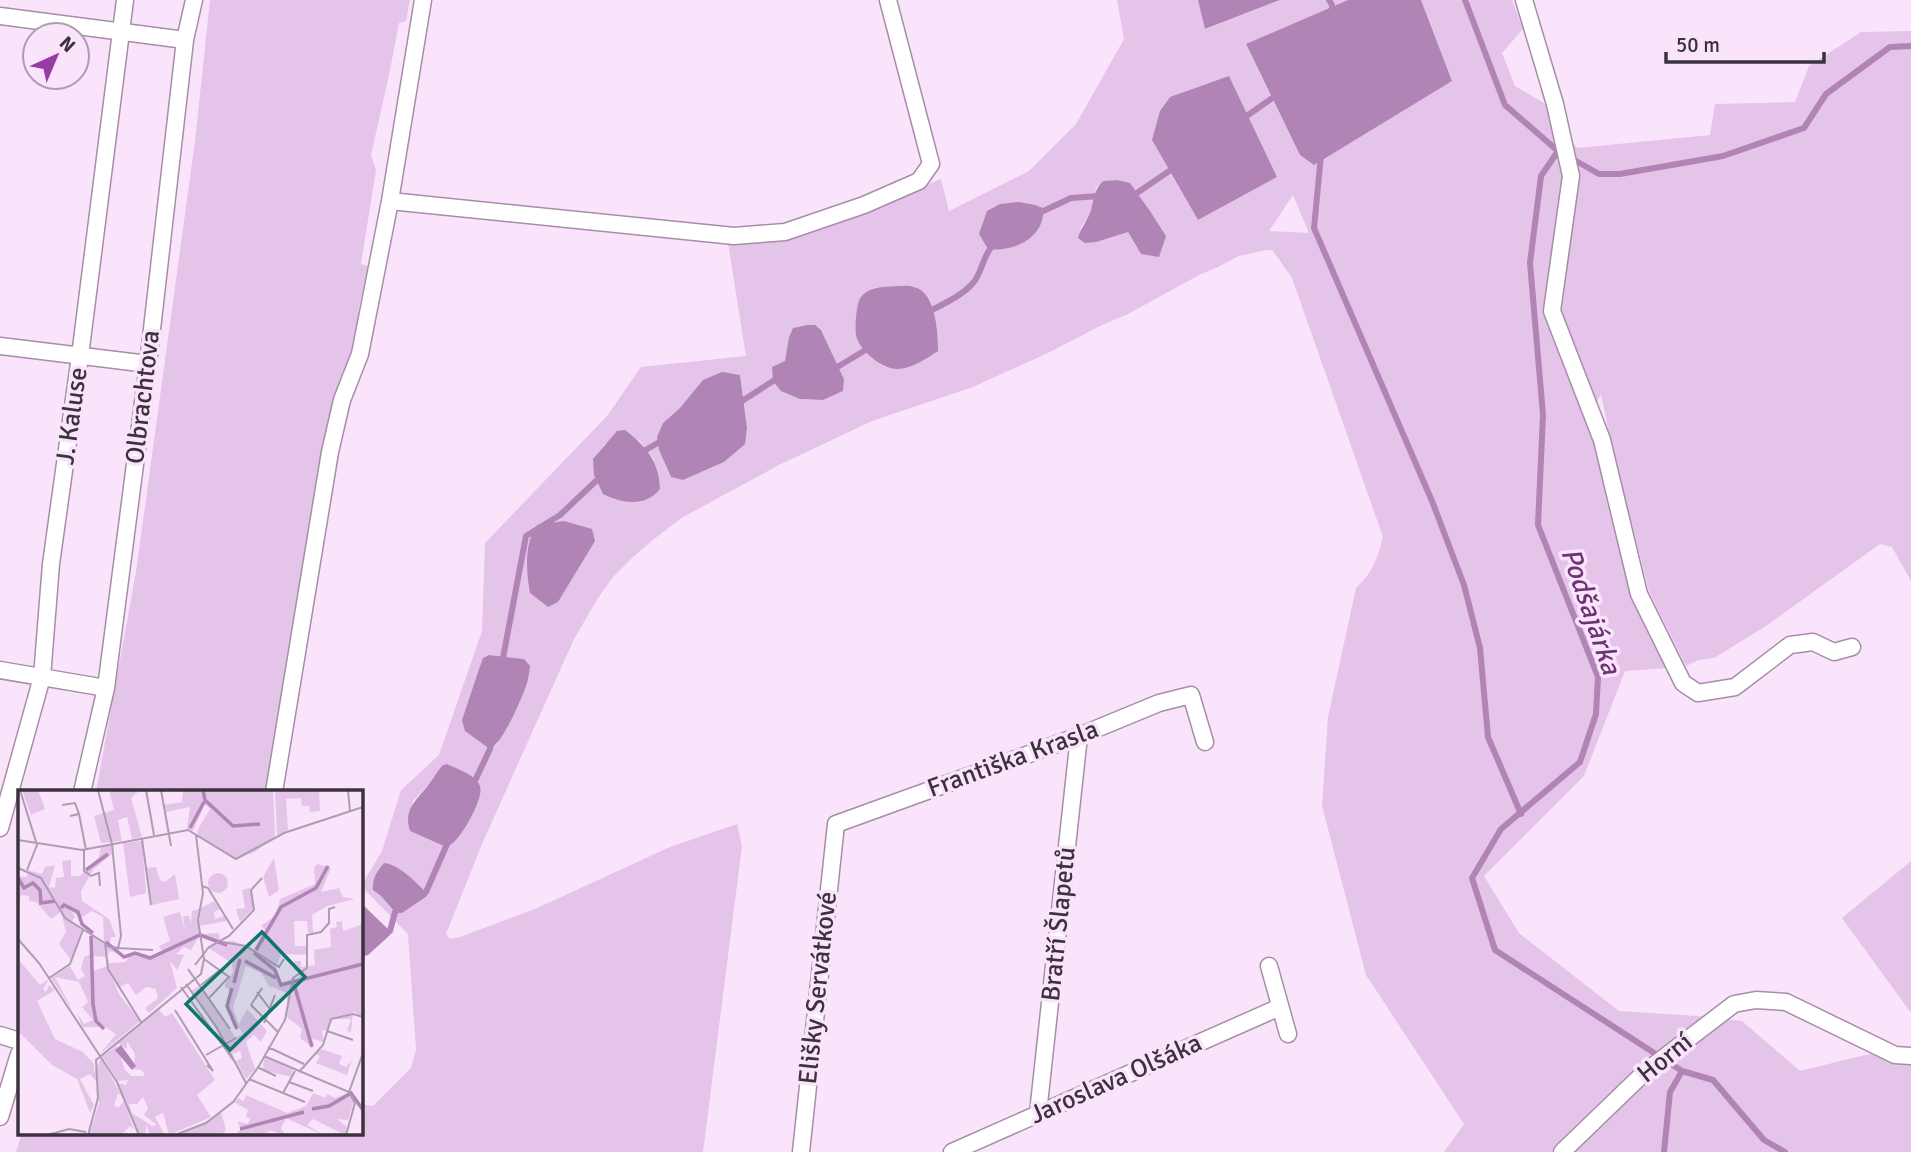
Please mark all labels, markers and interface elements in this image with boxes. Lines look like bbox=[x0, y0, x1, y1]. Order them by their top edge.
north arrow bbox=[21, 21, 91, 91]
scale bar bbox=[1666, 21, 1824, 65]
text: N bbox=[54, 31, 80, 58]
text: 50 m bbox=[1676, 32, 1720, 58]
street label: Olbrachtova bbox=[119, 328, 167, 466]
street label: J. Kaluse bbox=[49, 365, 95, 467]
water label: Podšajárka bbox=[1554, 543, 1629, 679]
street label: Františka Krasla bbox=[923, 713, 1103, 805]
inset map bbox=[18, 790, 362, 1134]
street label: Bratří Šlapetů bbox=[1035, 845, 1083, 1003]
street label: Elišky Servátkové bbox=[792, 890, 844, 1086]
street label: Horní bbox=[1631, 1026, 1699, 1090]
street label: Jaroslava Olšáka bbox=[1025, 1027, 1207, 1131]

